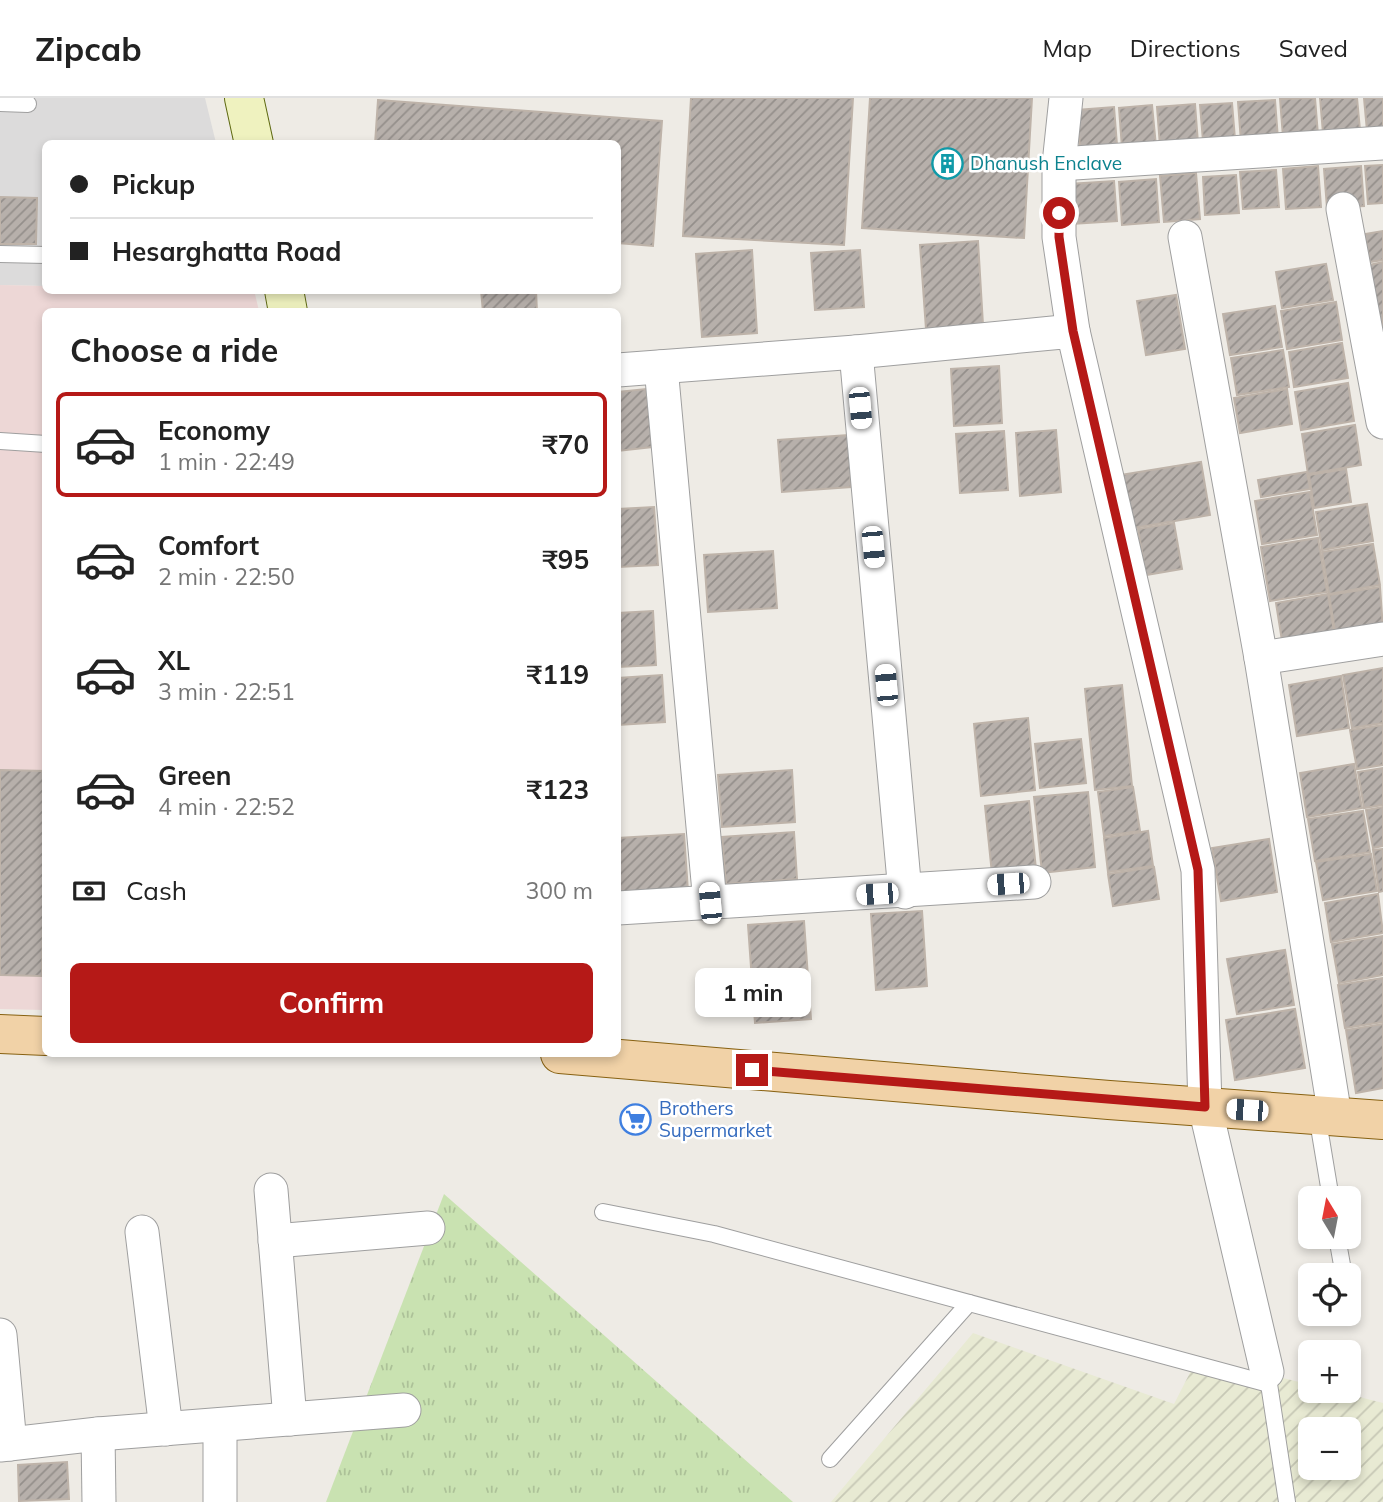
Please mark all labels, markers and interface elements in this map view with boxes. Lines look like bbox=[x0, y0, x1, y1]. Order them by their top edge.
text: Zipcab bbox=[35, 28, 142, 69]
text: Map bbox=[1042, 33, 1092, 63]
text: Directions bbox=[1130, 33, 1241, 63]
text: Saved bbox=[1279, 33, 1348, 63]
building icon: Dhanush Enclave bbox=[930, 146, 964, 180]
place label: Dhanush Enclave bbox=[970, 151, 1122, 175]
text: Pickup bbox=[112, 168, 195, 201]
route start bbox=[1043, 197, 1075, 229]
text: Hesarghatta Road bbox=[112, 235, 341, 268]
text: Choose a ride bbox=[70, 330, 278, 370]
car bbox=[848, 386, 873, 430]
icon: car bbox=[74, 413, 137, 476]
text: Economy bbox=[158, 414, 270, 447]
text: ₹70 bbox=[542, 428, 589, 461]
text: 1 min · 22:49 bbox=[158, 447, 295, 476]
car bbox=[861, 525, 886, 569]
icon: car bbox=[74, 528, 137, 591]
text: Comfort bbox=[158, 529, 259, 562]
text: ₹95 bbox=[542, 543, 589, 576]
text: 2 min · 22:50 bbox=[158, 562, 295, 591]
icon: car bbox=[74, 643, 137, 706]
text: XL bbox=[158, 644, 190, 677]
text: ₹119 bbox=[527, 658, 589, 691]
car bbox=[874, 663, 899, 707]
text: 3 min · 22:51 bbox=[158, 677, 295, 706]
icon: car bbox=[74, 758, 137, 821]
text: Green bbox=[158, 759, 231, 792]
text: ₹123 bbox=[527, 773, 589, 806]
text: 4 min · 22:52 bbox=[158, 792, 295, 821]
icon: cash bbox=[70, 872, 108, 910]
car bbox=[987, 872, 1030, 896]
text: Cash bbox=[126, 874, 187, 907]
text: 300 m bbox=[525, 876, 593, 905]
car bbox=[698, 881, 723, 925]
car bbox=[856, 882, 899, 906]
button: Confirm bbox=[70, 963, 593, 1043]
callout: 1 min bbox=[694, 968, 810, 1018]
text: 1 min bbox=[723, 978, 783, 1007]
route end bbox=[736, 1054, 768, 1086]
place label: Brothers Supermarket bbox=[659, 1096, 772, 1142]
car bbox=[1226, 1098, 1269, 1122]
supermarket icon: Brothers Supermarket bbox=[619, 1102, 653, 1136]
north arrow bbox=[1298, 1186, 1362, 1250]
map controls bbox=[1298, 1186, 1361, 1480]
button: locate bbox=[1298, 1263, 1361, 1326]
button: + bbox=[1298, 1340, 1361, 1403]
button: − bbox=[1298, 1417, 1361, 1480]

